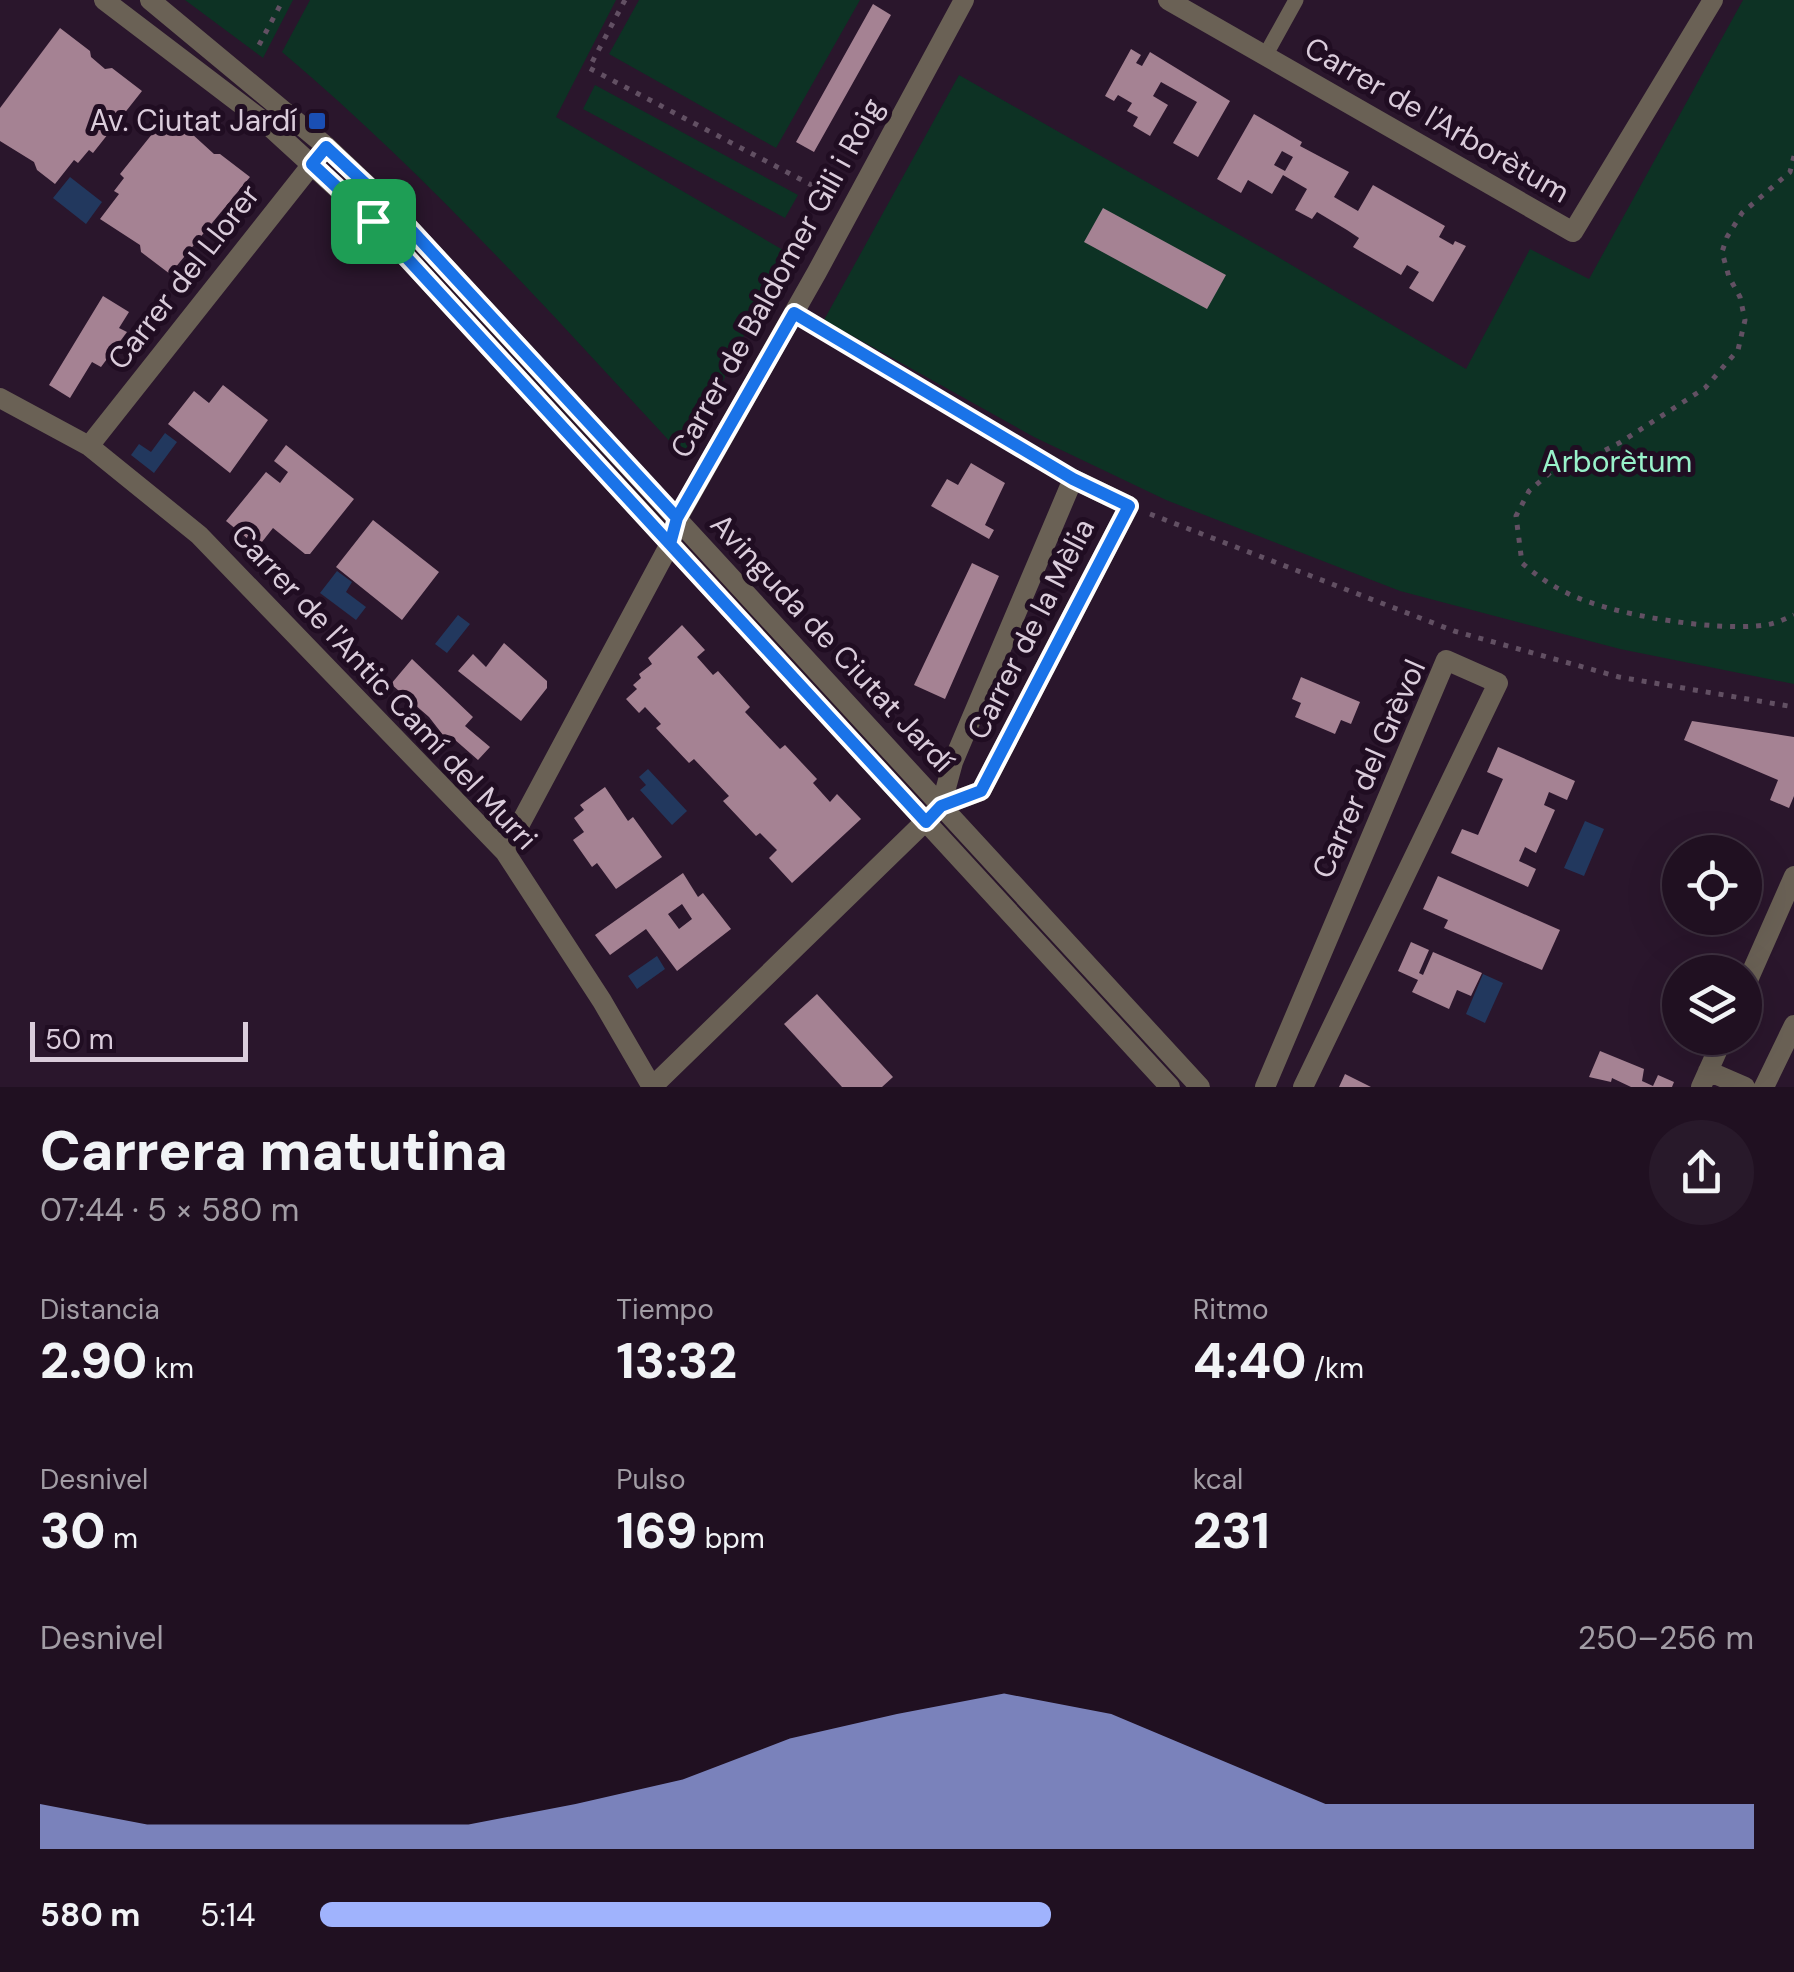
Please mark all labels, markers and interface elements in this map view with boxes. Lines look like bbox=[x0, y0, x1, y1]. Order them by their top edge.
street label: Carrer de l'Arborètum bbox=[1298, 28, 1577, 211]
street label: Carrer de Baldomer Gili i Roig bbox=[661, 91, 892, 465]
place label: Av. Ciutat Jardí bbox=[89, 101, 297, 140]
marker: Av. Ciutat Jardí bbox=[306, 110, 328, 132]
street label: Carrer del Llorer bbox=[99, 176, 268, 377]
pin bbox=[331, 179, 416, 264]
icon: arrive bbox=[346, 194, 401, 249]
park label: Arborètum bbox=[1542, 442, 1692, 481]
street label: Avinguda de Ciutat Jardí bbox=[702, 505, 963, 781]
street label: Carrer de la Mèlia bbox=[958, 512, 1103, 746]
street label: Carrer de l'Antic Camí del Murri bbox=[223, 515, 546, 858]
street label: Carrer del Grèvol bbox=[1303, 653, 1434, 884]
map controls bbox=[1662, 835, 1762, 1055]
button: locate bbox=[1662, 835, 1762, 935]
button: layers bbox=[1662, 955, 1762, 1055]
scale bar bbox=[30, 1017, 248, 1062]
text: 50 m bbox=[45, 1021, 114, 1058]
text: Carrera matutina bbox=[40, 1115, 508, 1187]
button: share bbox=[1649, 1120, 1754, 1225]
text: 07:44 · 5 × 580 m bbox=[40, 1189, 299, 1231]
text: Distancia bbox=[40, 1291, 160, 1328]
text: Tiempo bbox=[616, 1291, 714, 1328]
text: Ritmo bbox=[1193, 1291, 1269, 1328]
text: 2.90 bbox=[40, 1328, 147, 1394]
text: 13:32 bbox=[616, 1328, 737, 1394]
text: 4:40 bbox=[1193, 1328, 1306, 1394]
text: km bbox=[147, 1350, 194, 1387]
text: /km bbox=[1306, 1350, 1364, 1387]
text: Desnivel bbox=[40, 1461, 148, 1498]
text: Pulso bbox=[616, 1461, 686, 1498]
text: kcal bbox=[1193, 1461, 1243, 1498]
text: 30 bbox=[40, 1498, 106, 1564]
text: 169 bbox=[616, 1498, 697, 1564]
text: 231 bbox=[1193, 1498, 1270, 1564]
text: m bbox=[106, 1520, 138, 1557]
text: bpm bbox=[697, 1520, 765, 1557]
text: Desnivel bbox=[40, 1617, 164, 1659]
text: 250–256 m bbox=[1578, 1617, 1754, 1659]
text: 580 m bbox=[40, 1894, 140, 1936]
text: 5:14 bbox=[200, 1894, 255, 1936]

